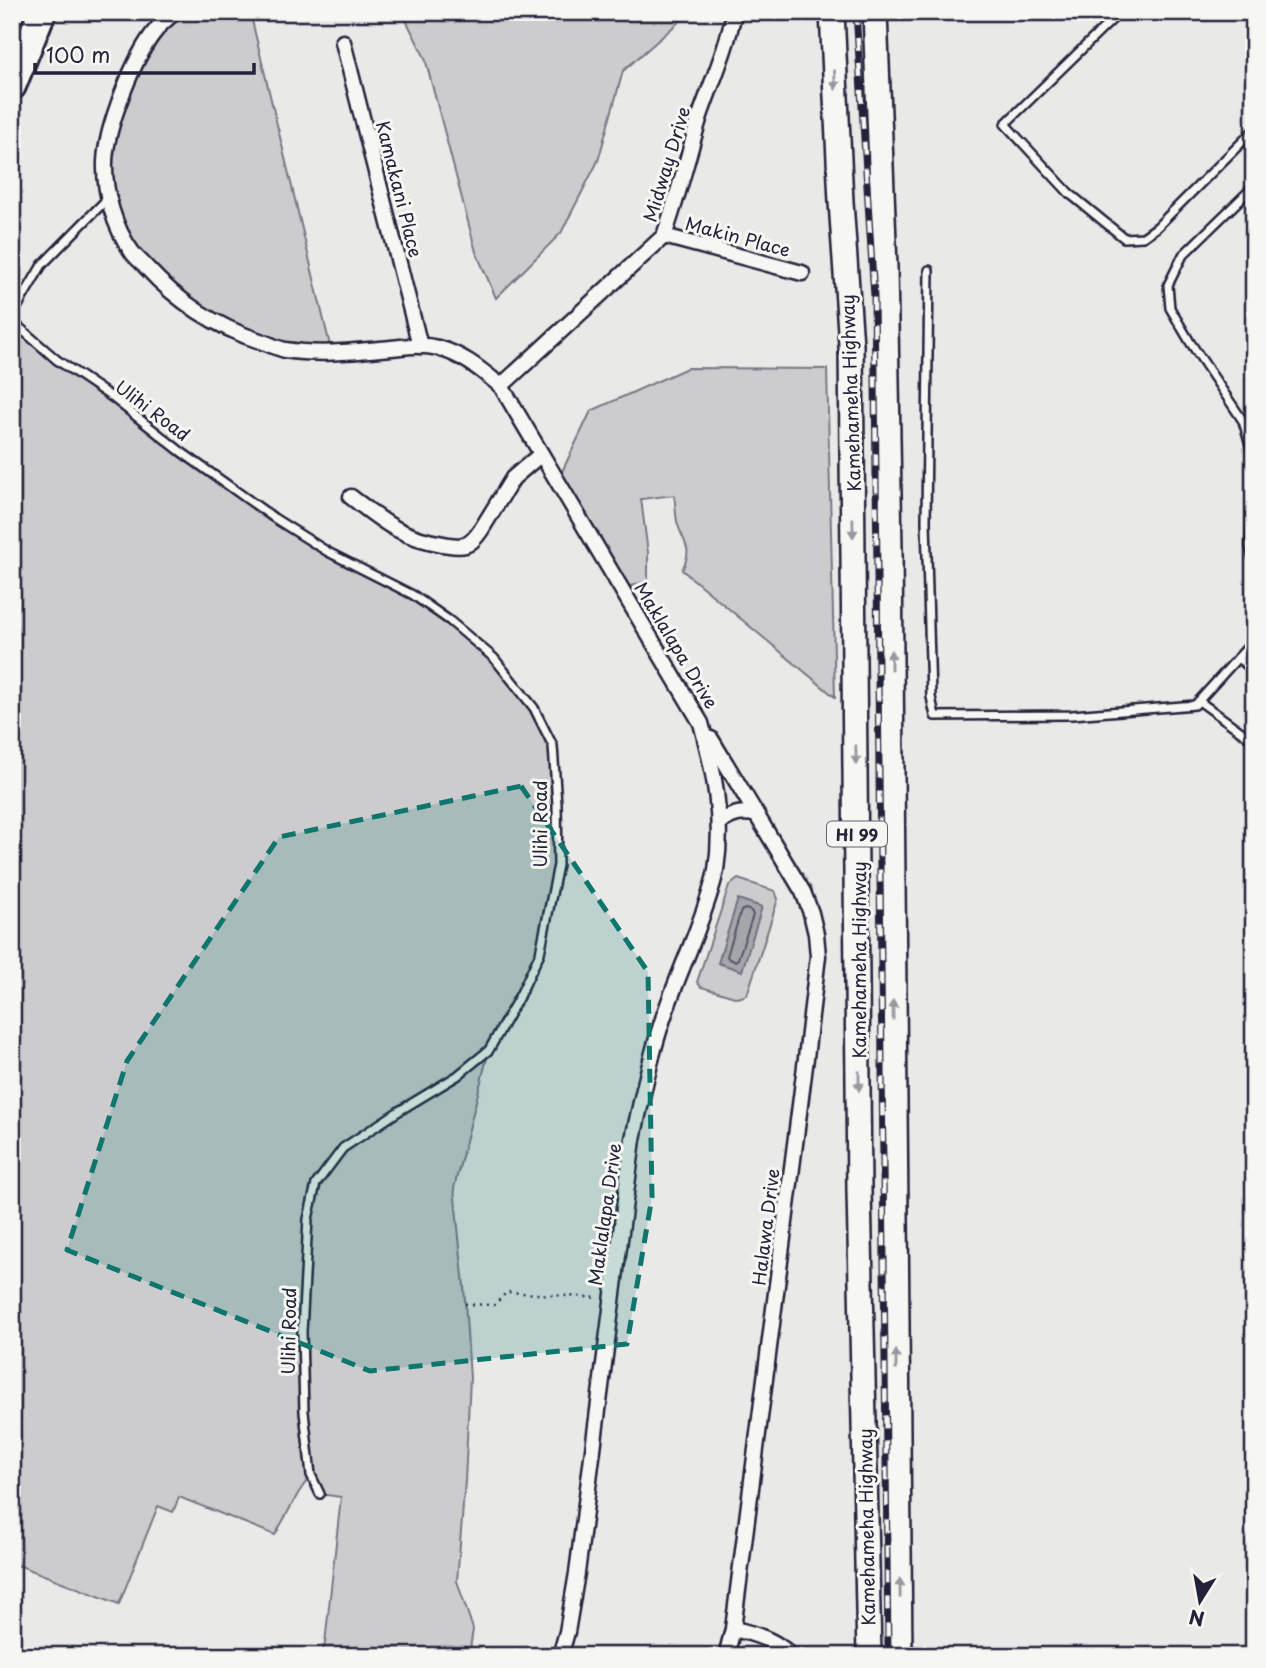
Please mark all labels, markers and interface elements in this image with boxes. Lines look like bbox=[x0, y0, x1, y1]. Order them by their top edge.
scale bar bbox=[35, 32, 254, 76]
text: 100 m bbox=[46, 38, 110, 70]
one-way arrow bbox=[830, 70, 841, 92]
street label: Midway Drive bbox=[636, 103, 696, 225]
street label: Kamakani Place bbox=[370, 118, 430, 260]
street label: Makin Place bbox=[682, 209, 794, 263]
street label: Kamehameha Highway bbox=[833, 294, 867, 492]
street label: Ulihi Road bbox=[110, 373, 196, 447]
one-way arrow bbox=[848, 517, 859, 539]
street label: Maklalapa Drive bbox=[628, 577, 726, 714]
one-way arrow bbox=[885, 649, 897, 671]
one-way arrow bbox=[850, 745, 862, 767]
street label: Ulihi Road bbox=[526, 780, 553, 868]
road number: HI 99 bbox=[827, 821, 887, 846]
street label: Kamehameha Highway bbox=[845, 861, 872, 1059]
one-way arrow bbox=[888, 999, 899, 1021]
one-way arrow bbox=[853, 1070, 865, 1092]
street label: Maklalapa Drive bbox=[581, 1141, 627, 1287]
street label: Halawa Drive bbox=[744, 1167, 786, 1287]
street label: Ulihi Road bbox=[274, 1287, 302, 1375]
one-way arrow bbox=[890, 1349, 902, 1371]
street label: Kamehameha Highway bbox=[851, 1428, 881, 1626]
north arrow bbox=[1164, 1566, 1234, 1636]
one-way arrow bbox=[894, 1576, 905, 1598]
text: N bbox=[1187, 1603, 1207, 1634]

